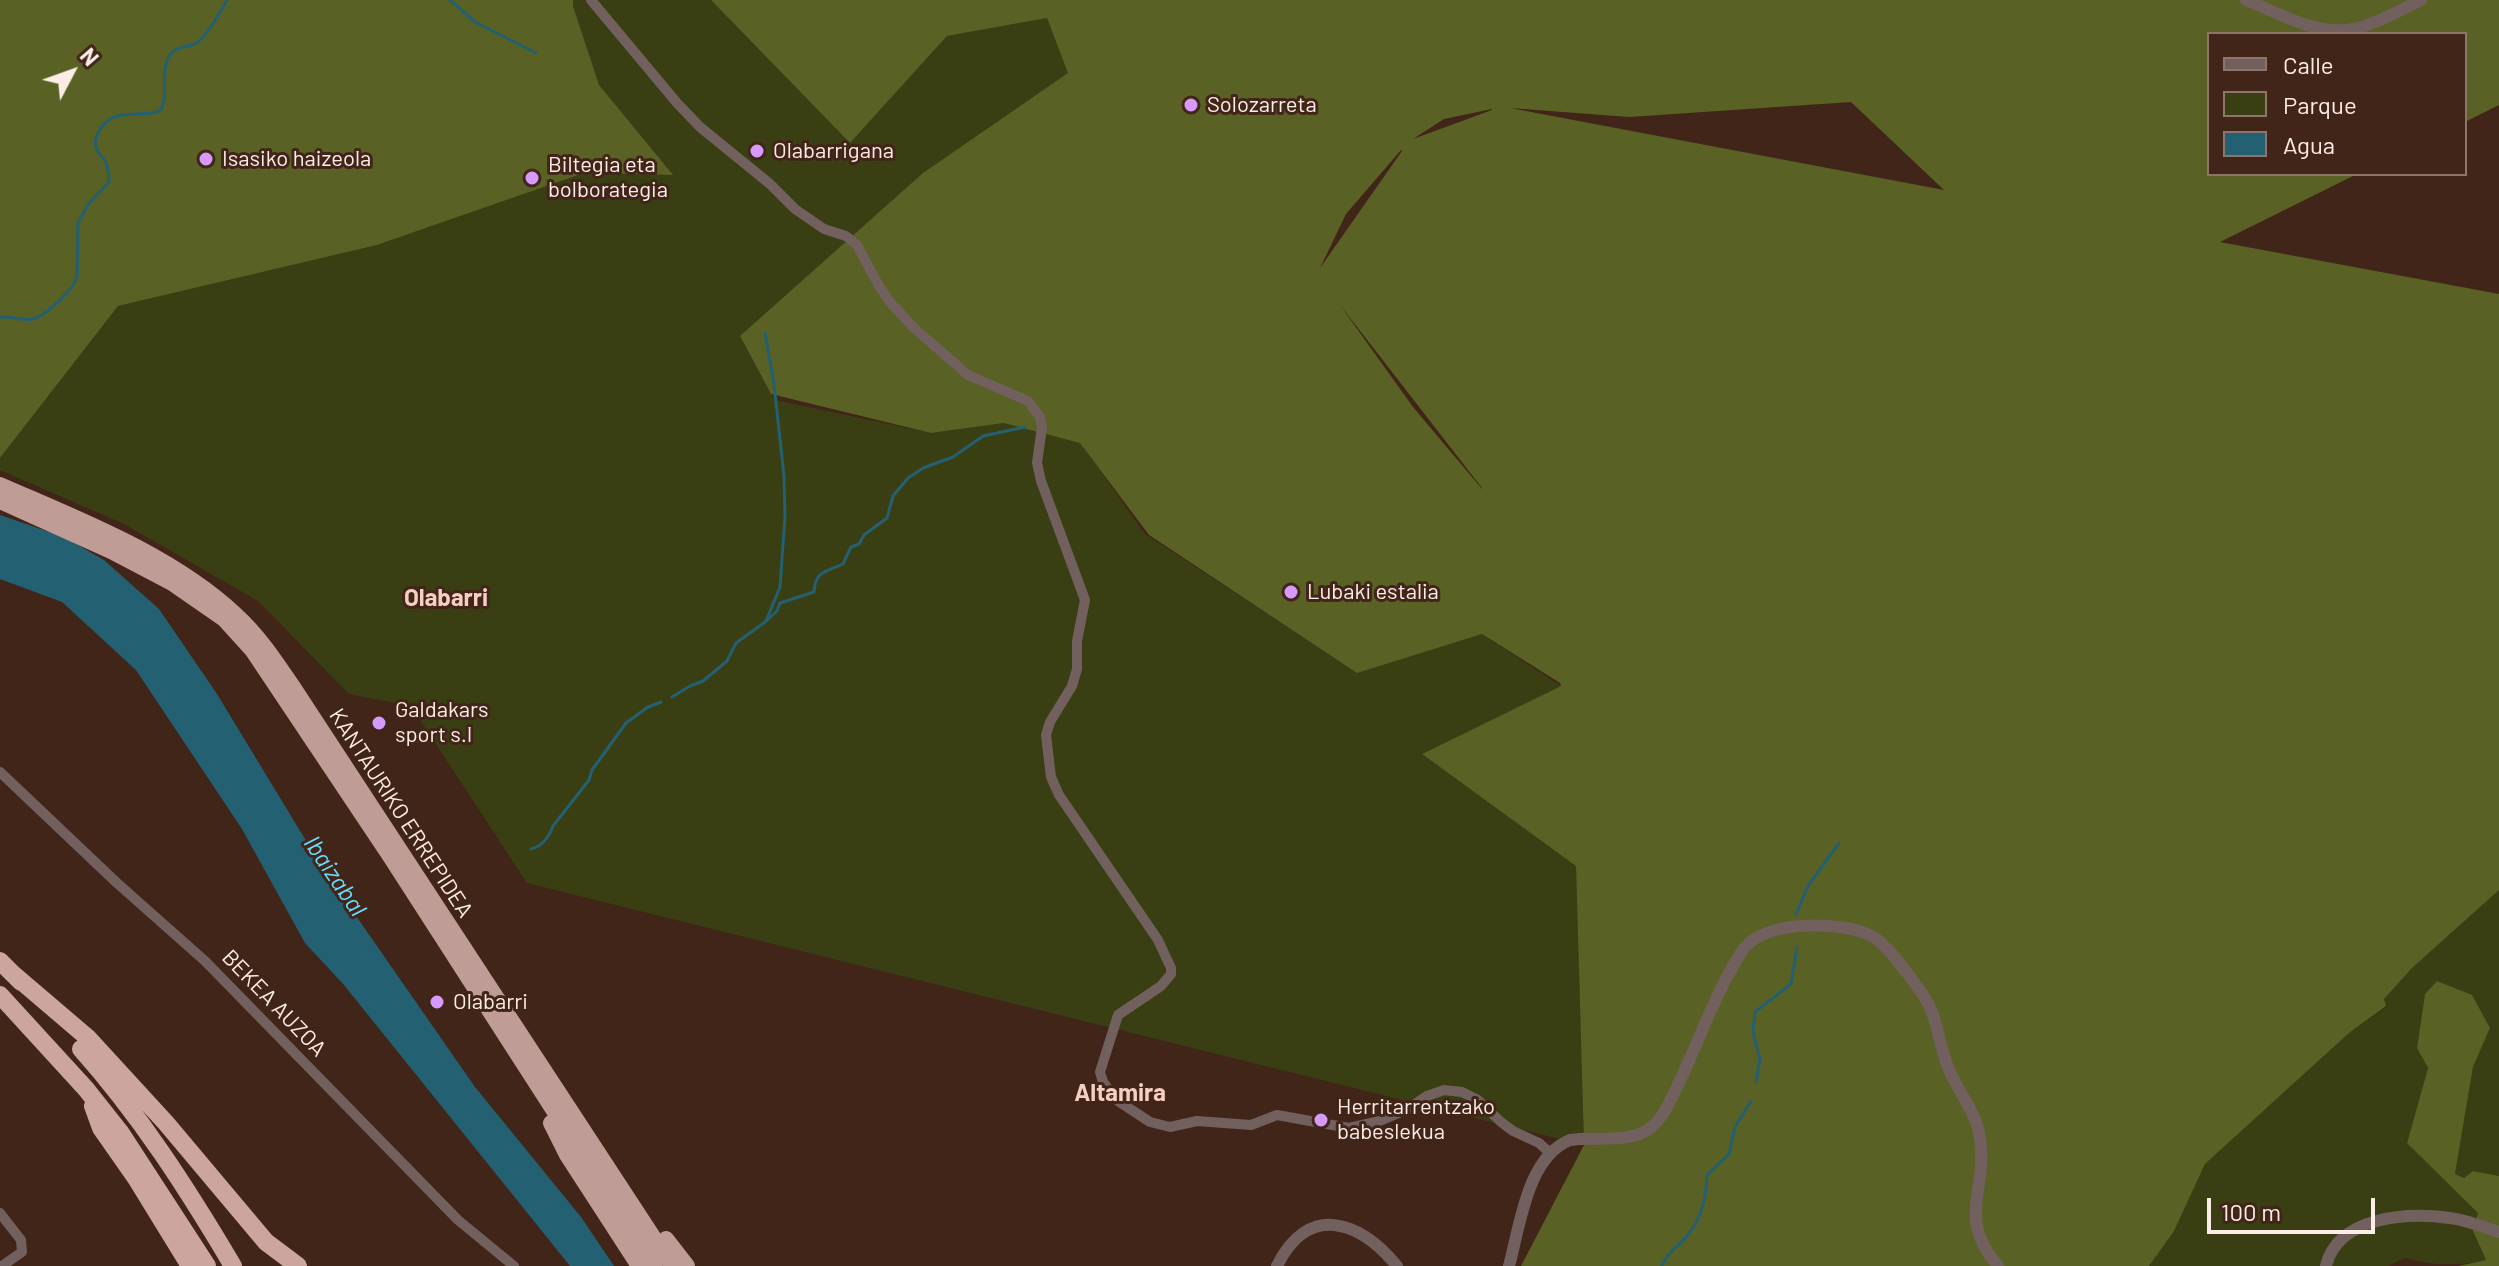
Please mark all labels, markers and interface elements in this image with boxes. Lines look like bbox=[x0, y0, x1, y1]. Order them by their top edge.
north arrow bbox=[32, 32, 112, 112]
legend bbox=[2207, 32, 2467, 176]
text: N bbox=[75, 42, 105, 70]
text: Calle bbox=[2283, 50, 2334, 79]
text: Parque bbox=[2283, 90, 2357, 119]
place label: Solozarreta bbox=[1207, 92, 1317, 118]
marker: Solozarreta bbox=[1182, 96, 1200, 114]
text: Agua bbox=[2283, 130, 2335, 159]
place label: Olabarrigana bbox=[773, 138, 894, 164]
marker: Olabarrigana bbox=[748, 142, 766, 160]
place label: Isasiko haizeola bbox=[222, 146, 371, 172]
marker: Isasiko haizeola bbox=[197, 150, 215, 168]
place label: Biltegia eta bolborategia bbox=[548, 152, 668, 204]
marker: Biltegia eta bolborategia bbox=[523, 169, 541, 187]
place label: Lubaki estalia bbox=[1307, 579, 1439, 605]
marker: Lubaki estalia bbox=[1282, 583, 1300, 601]
district label: Olabarri bbox=[404, 584, 488, 612]
place label: Galdakars sport s.l bbox=[395, 697, 488, 748]
street label: KANTAURIKO ERREPIDEA bbox=[323, 704, 479, 922]
marker: Galdakars sport s.l bbox=[370, 714, 388, 732]
water label: Ibaizabal bbox=[298, 830, 372, 922]
street label: BEKEA AUZOA bbox=[217, 944, 331, 1062]
place label: Olabarri bbox=[453, 989, 528, 1015]
marker: Olabarri bbox=[428, 993, 446, 1011]
district label: Altamira bbox=[1074, 1079, 1166, 1107]
place label: Herritarrentzako babeslekua bbox=[1337, 1094, 1495, 1146]
marker: Herritarrentzako babeslekua bbox=[1312, 1111, 1330, 1129]
scale bar bbox=[2211, 1182, 2379, 1232]
text: 100 m bbox=[2221, 1197, 2281, 1226]

